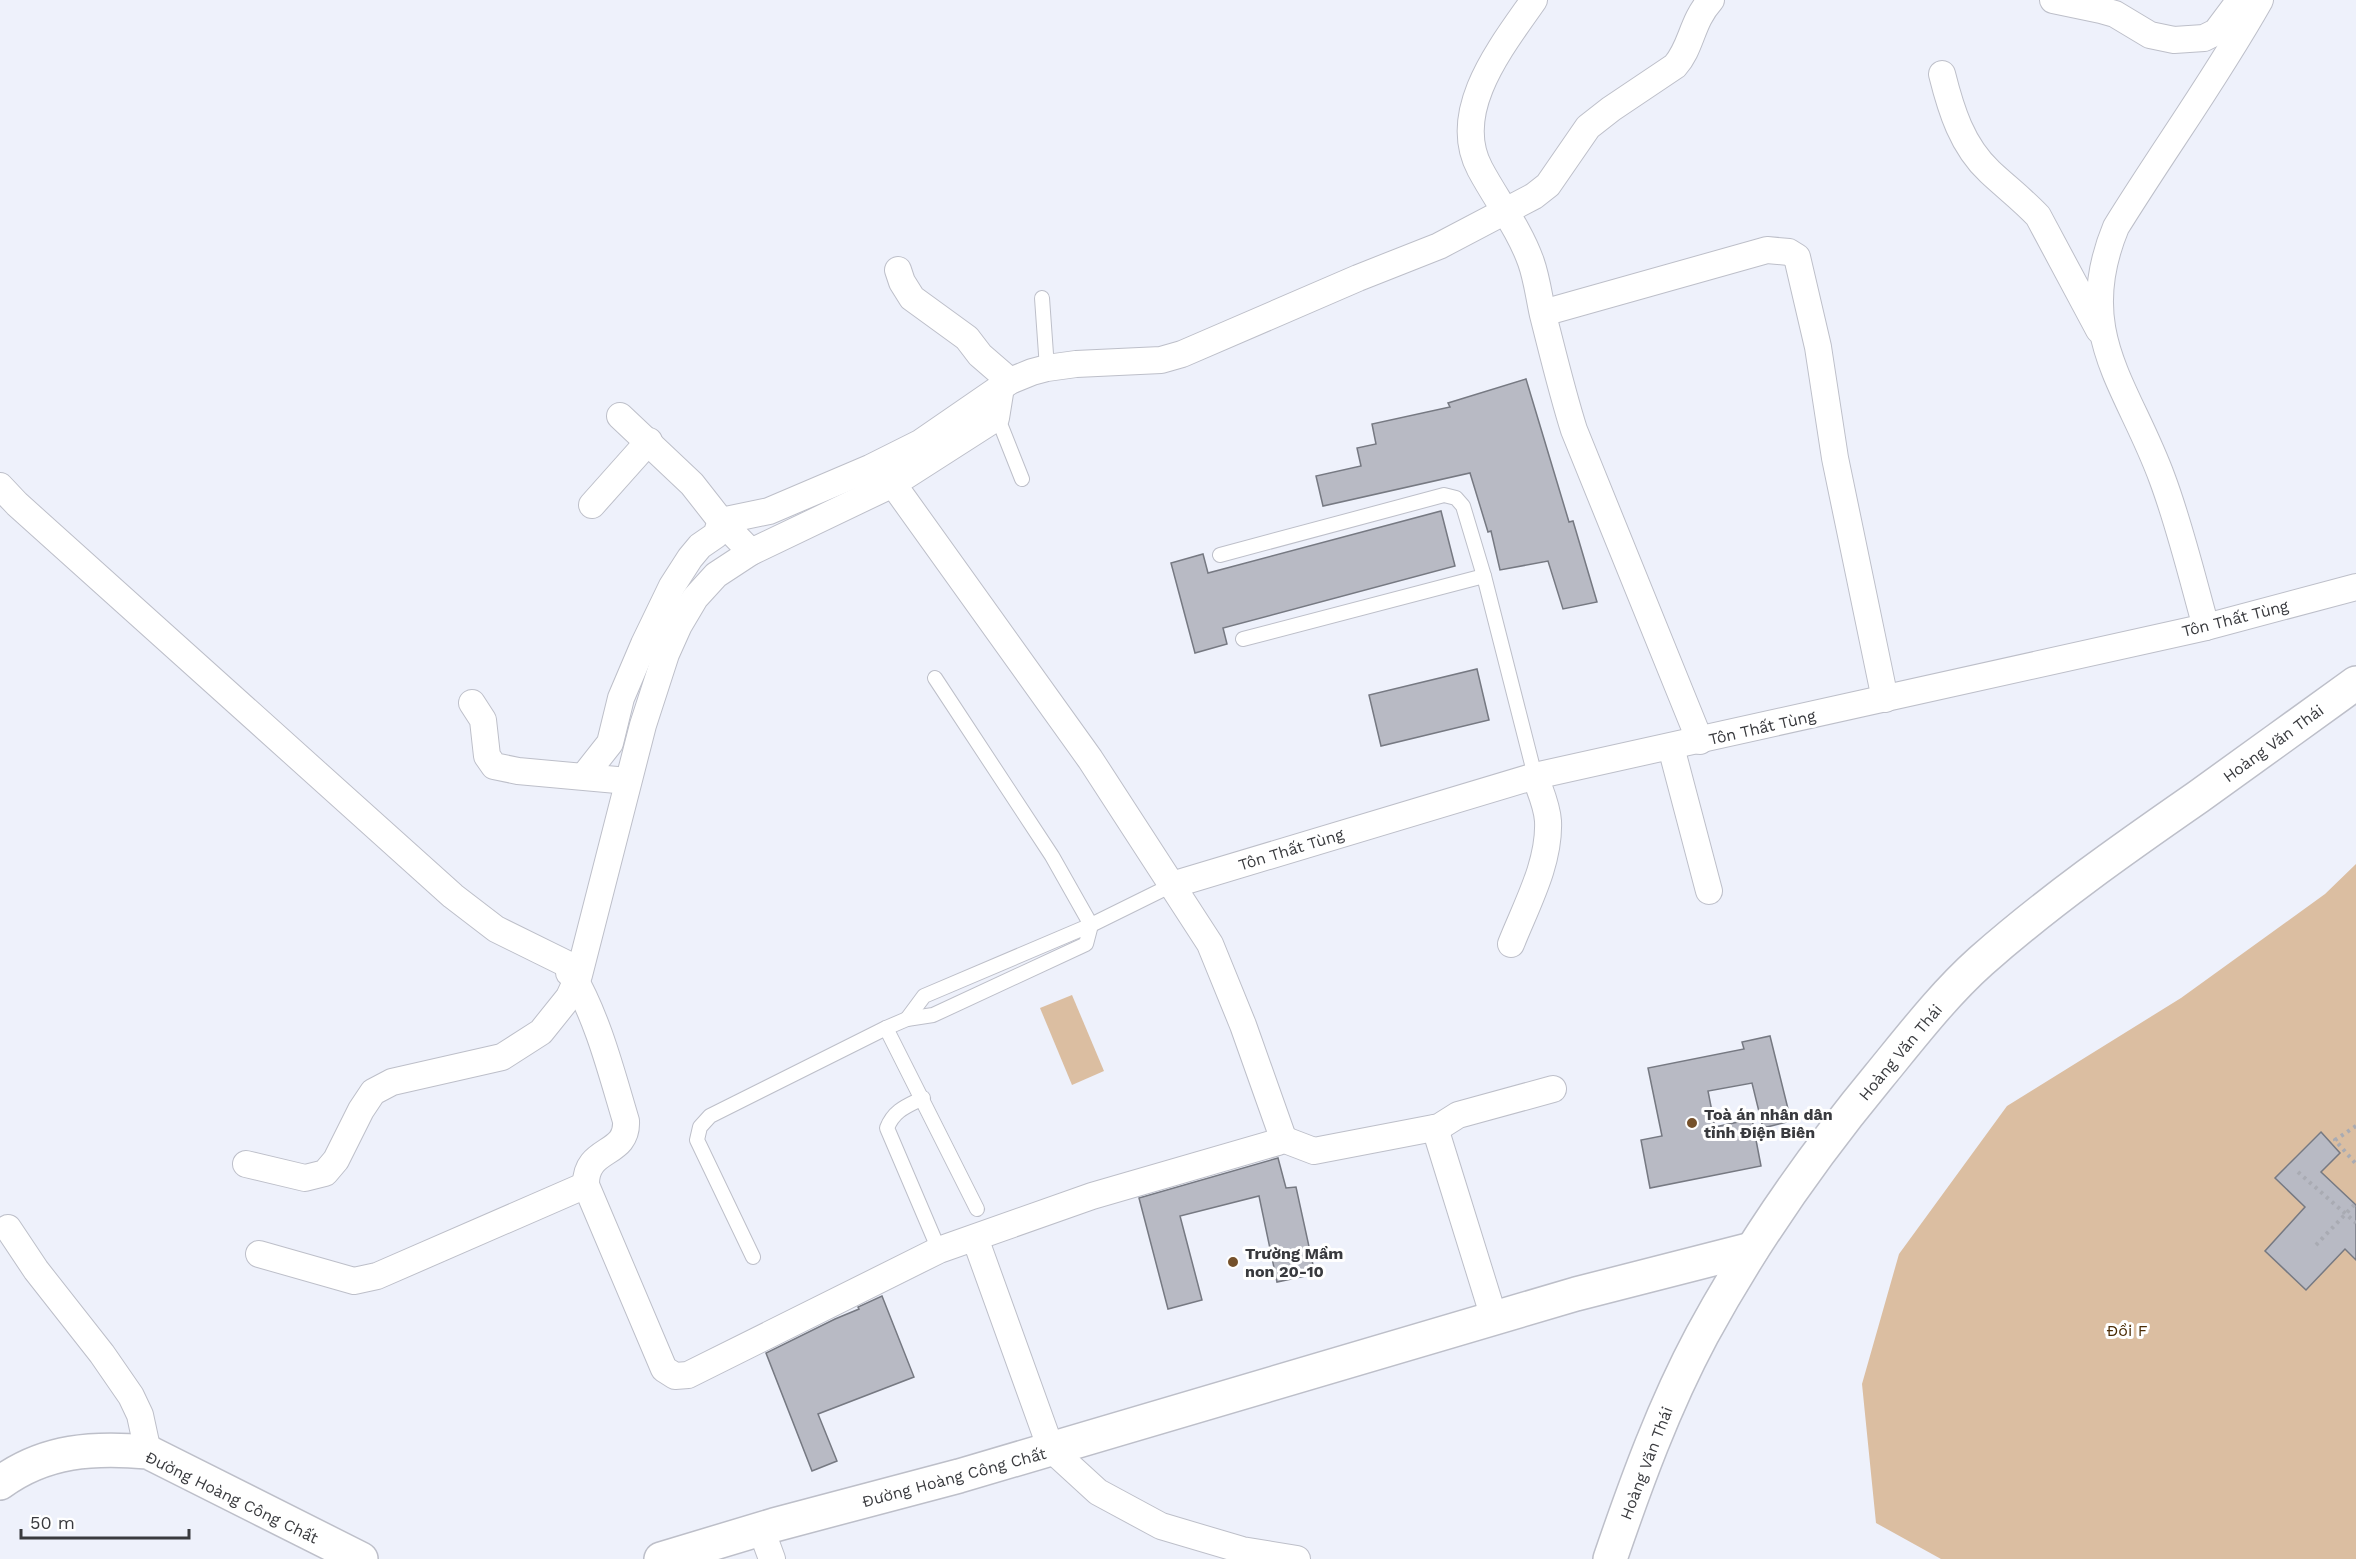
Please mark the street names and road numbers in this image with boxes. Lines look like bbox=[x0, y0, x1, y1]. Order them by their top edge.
street label: Tôn Thất Tùng bbox=[2180, 596, 2291, 641]
street label: Hoàng Văn Thái bbox=[2219, 701, 2327, 786]
street label: Tôn Thất Tùng bbox=[1707, 706, 1818, 749]
street label: Tôn Thất Tùng bbox=[1236, 824, 1347, 875]
street label: Hoàng Văn Thái bbox=[1855, 1000, 1946, 1104]
street label: Hoàng Văn Thái bbox=[1616, 1404, 1677, 1522]
street label: Đường Hoàng Công Chất bbox=[860, 1444, 1049, 1511]
street label: Đường Hoàng Công Chất bbox=[142, 1447, 322, 1548]

